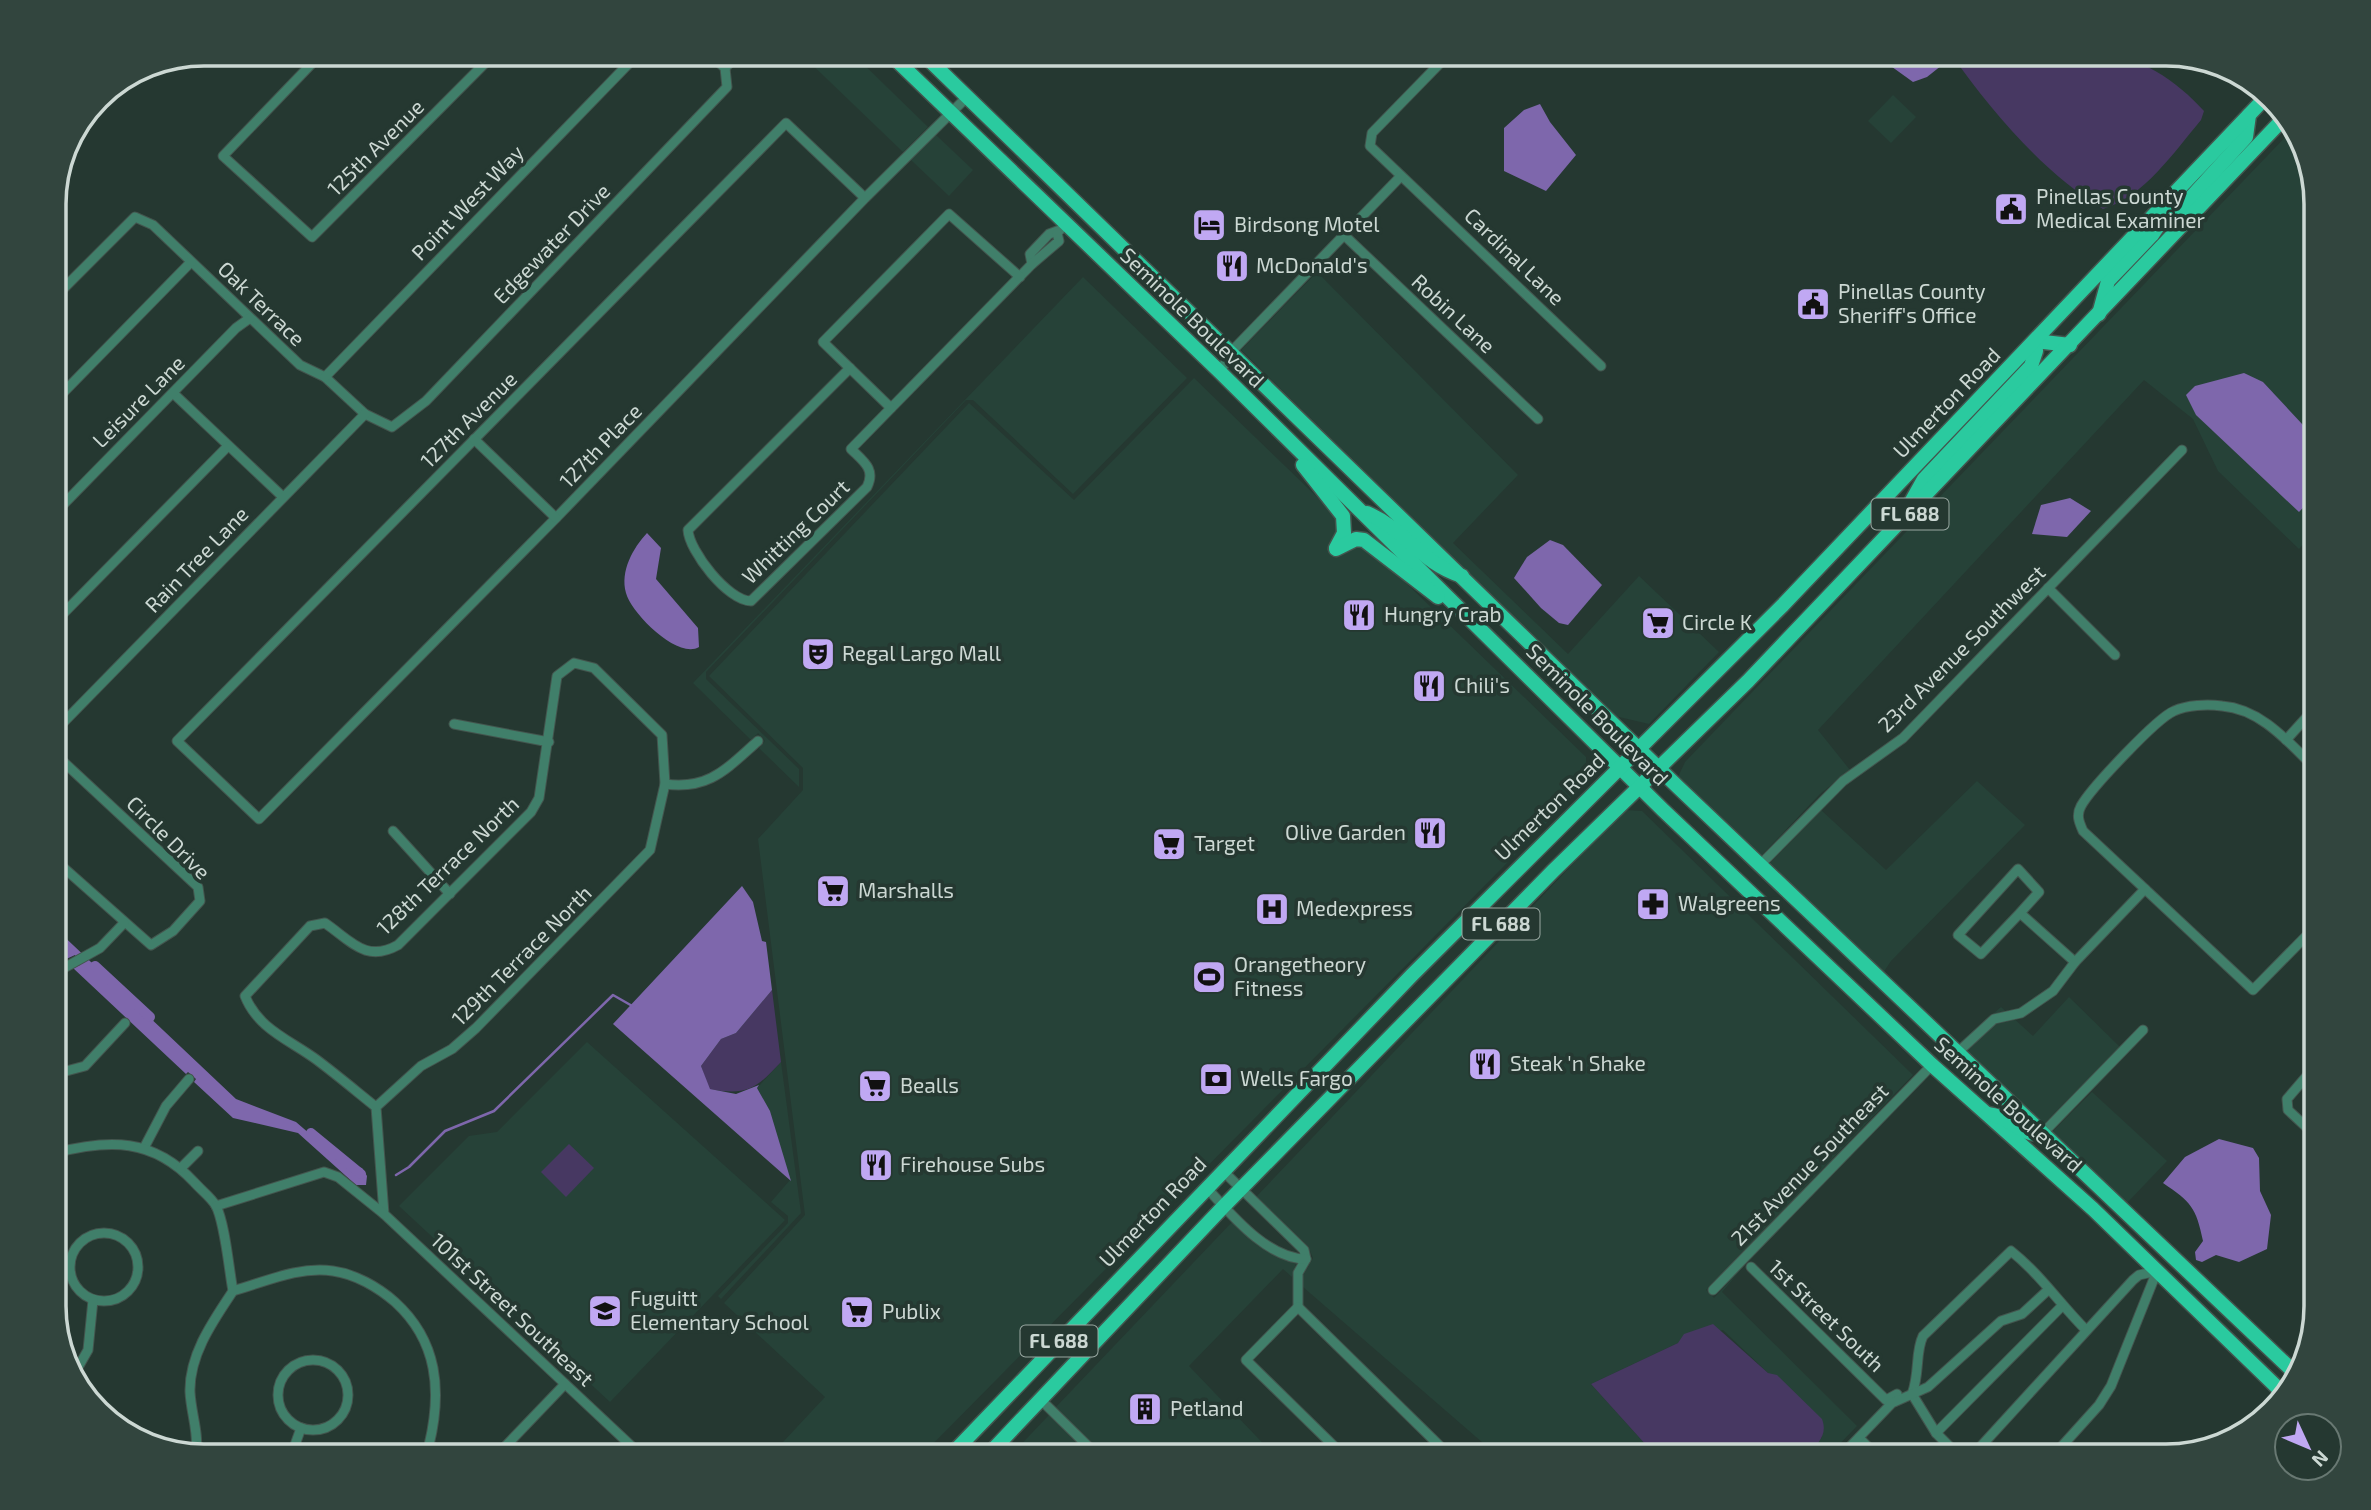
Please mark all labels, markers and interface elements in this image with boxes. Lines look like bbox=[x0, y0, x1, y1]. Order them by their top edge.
street label: 125th Avenue bbox=[321, 93, 428, 200]
street label: Point West Way bbox=[406, 139, 528, 265]
street label: Edgewater Drive bbox=[487, 178, 615, 308]
place label: Pinellas County Medical Examiner bbox=[2036, 183, 2206, 232]
public building icon: Pinellas County Medical Examiner bbox=[1992, 190, 2030, 228]
street label: Cardinal Lane bbox=[1460, 202, 1570, 310]
hotel icon: Birdsong Motel bbox=[1190, 206, 1228, 244]
place label: Birdsong Motel bbox=[1234, 211, 1380, 236]
street label: Seminole Boulevard bbox=[1116, 242, 1270, 392]
restaurant icon: McDonald's bbox=[1213, 247, 1251, 285]
place label: McDonald's bbox=[1256, 252, 1368, 277]
street label: Oak Terrace bbox=[213, 255, 311, 351]
street label: Robin Lane bbox=[1407, 268, 1501, 358]
place label: Pinellas County Sheriff's Office bbox=[1838, 278, 1986, 327]
public building icon: Pinellas County Sheriff's Office bbox=[1794, 285, 1832, 323]
street label: Ulmerton Road bbox=[1887, 342, 2005, 462]
street label: Leisure Lane bbox=[87, 350, 189, 452]
street label: 127th Avenue bbox=[415, 366, 521, 472]
street label: 127th Place bbox=[554, 398, 646, 492]
street label: Whitting Court bbox=[736, 474, 854, 588]
road number: FL 688 bbox=[1871, 499, 1948, 530]
street label: Rain Tree Lane bbox=[139, 501, 253, 617]
street label: 23rd Avenue Southwest bbox=[1872, 559, 2050, 737]
restaurant icon: Hungry Crab bbox=[1340, 596, 1378, 634]
place label: Hungry Crab bbox=[1384, 601, 1502, 626]
supermarket icon: Circle K bbox=[1639, 604, 1677, 642]
place label: Circle K bbox=[1682, 609, 1753, 634]
theatre icon: Regal Largo Mall bbox=[799, 635, 837, 673]
street label: Seminole Boulevard bbox=[1522, 638, 1674, 790]
place label: Regal Largo Mall bbox=[842, 640, 1002, 665]
restaurant icon: Chili's bbox=[1410, 667, 1448, 705]
place label: Chili's bbox=[1454, 672, 1510, 697]
street label: Ulmerton Road bbox=[1489, 747, 1609, 865]
street label: Circle Drive bbox=[122, 790, 216, 884]
street label: 128th Terrace North bbox=[371, 791, 523, 939]
restaurant icon: Olive Garden bbox=[1411, 814, 1449, 852]
place label: Olive Garden bbox=[1285, 819, 1406, 844]
supermarket icon: Target bbox=[1150, 825, 1188, 863]
place label: Target bbox=[1194, 830, 1255, 855]
supermarket icon: Marshalls bbox=[814, 872, 852, 910]
place label: Marshalls bbox=[858, 877, 954, 902]
street label: 129th Terrace North bbox=[446, 880, 596, 1030]
pharmacy icon: Walgreens bbox=[1634, 885, 1672, 923]
hospital icon: Medexpress bbox=[1253, 890, 1291, 928]
place label: Walgreens bbox=[1678, 890, 1781, 915]
place label: Medexpress bbox=[1296, 895, 1413, 920]
road number: FL 688 bbox=[1462, 908, 1540, 940]
place label: Orangetheory Fitness bbox=[1234, 951, 1366, 1000]
sports icon: Orangetheory Fitness bbox=[1190, 958, 1228, 996]
street label: Seminole Boulevard bbox=[1930, 1031, 2088, 1177]
restaurant icon: Steak 'n Shake bbox=[1466, 1045, 1504, 1083]
place label: Steak 'n Shake bbox=[1510, 1050, 1646, 1075]
bank icon: Wells Fargo bbox=[1197, 1060, 1235, 1098]
place label: Wells Fargo bbox=[1240, 1065, 1353, 1090]
supermarket icon: Bealls bbox=[856, 1067, 894, 1105]
place label: Bealls bbox=[900, 1072, 959, 1097]
street label: 21st Avenue Southeast bbox=[1725, 1078, 1893, 1250]
restaurant icon: Firehouse Subs bbox=[857, 1146, 895, 1184]
place label: Firehouse Subs bbox=[900, 1151, 1045, 1176]
street label: Ulmerton Road bbox=[1093, 1151, 1211, 1271]
street label: 101st Street Southeast bbox=[427, 1227, 599, 1391]
street label: 1st Street South bbox=[1764, 1254, 1890, 1376]
place label: Fuguitt Elementary School bbox=[630, 1285, 810, 1334]
school or university icon: Fuguitt Elementary School bbox=[586, 1292, 624, 1330]
supermarket icon: Publix bbox=[838, 1293, 876, 1331]
place label: Publix bbox=[882, 1298, 941, 1323]
road number: FL 688 bbox=[1020, 1326, 1098, 1357]
building icon: Petland bbox=[1126, 1390, 1164, 1428]
place label: Petland bbox=[1170, 1395, 1244, 1420]
north arrow bbox=[2273, 1412, 2343, 1482]
text: N bbox=[2308, 1446, 2334, 1472]

